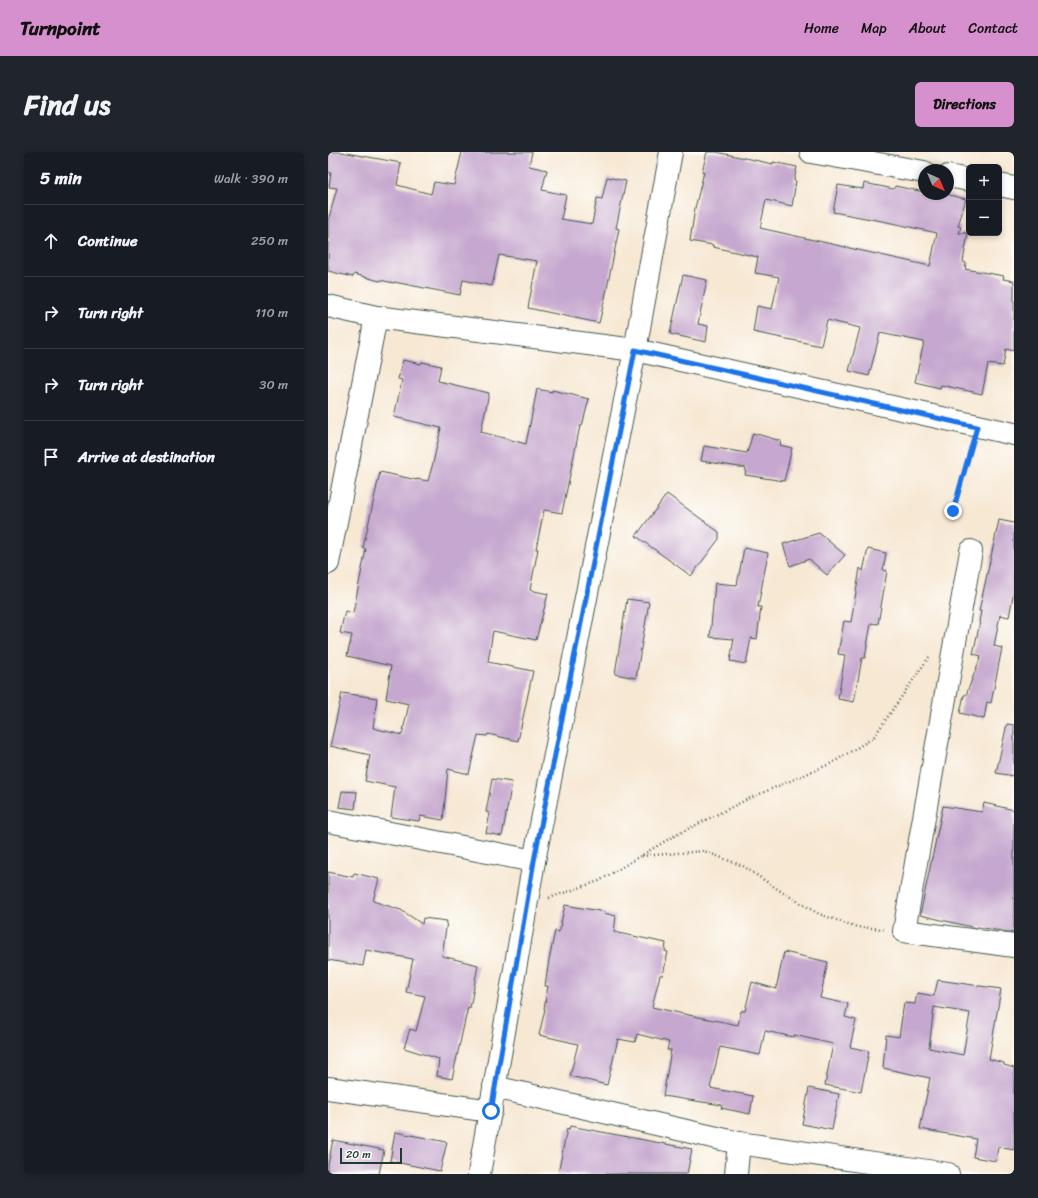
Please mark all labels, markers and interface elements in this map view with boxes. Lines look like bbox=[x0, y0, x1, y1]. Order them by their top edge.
text: Turnpoint bbox=[20, 12, 101, 45]
text: Home bbox=[804, 16, 839, 41]
text: Map bbox=[861, 16, 887, 41]
text: About bbox=[909, 16, 946, 41]
text: Contact bbox=[968, 16, 1018, 41]
text: Find us bbox=[24, 80, 111, 129]
button: Directions bbox=[915, 82, 1014, 127]
text: 5 min bbox=[40, 163, 82, 193]
north arrow bbox=[918, 164, 954, 200]
map controls bbox=[966, 164, 1002, 236]
button: + bbox=[966, 164, 1002, 200]
text: Walk · 390 m bbox=[214, 167, 288, 190]
button: − bbox=[966, 200, 1002, 236]
text: Continue bbox=[78, 228, 138, 254]
text: 250 m bbox=[251, 229, 288, 252]
icon: ahead bbox=[40, 230, 62, 252]
text: Turn right bbox=[78, 300, 143, 326]
text: 110 m bbox=[255, 301, 288, 324]
icon: right bbox=[40, 302, 62, 324]
text: Turn right bbox=[78, 372, 143, 398]
text: 30 m bbox=[259, 373, 288, 396]
icon: right bbox=[40, 374, 62, 396]
text: Arrive at destination bbox=[78, 444, 215, 470]
icon: arrive bbox=[40, 446, 62, 468]
route end bbox=[944, 502, 962, 520]
route start bbox=[482, 1102, 500, 1120]
text: 20 m bbox=[346, 1145, 371, 1164]
scale bar bbox=[340, 1146, 402, 1165]

